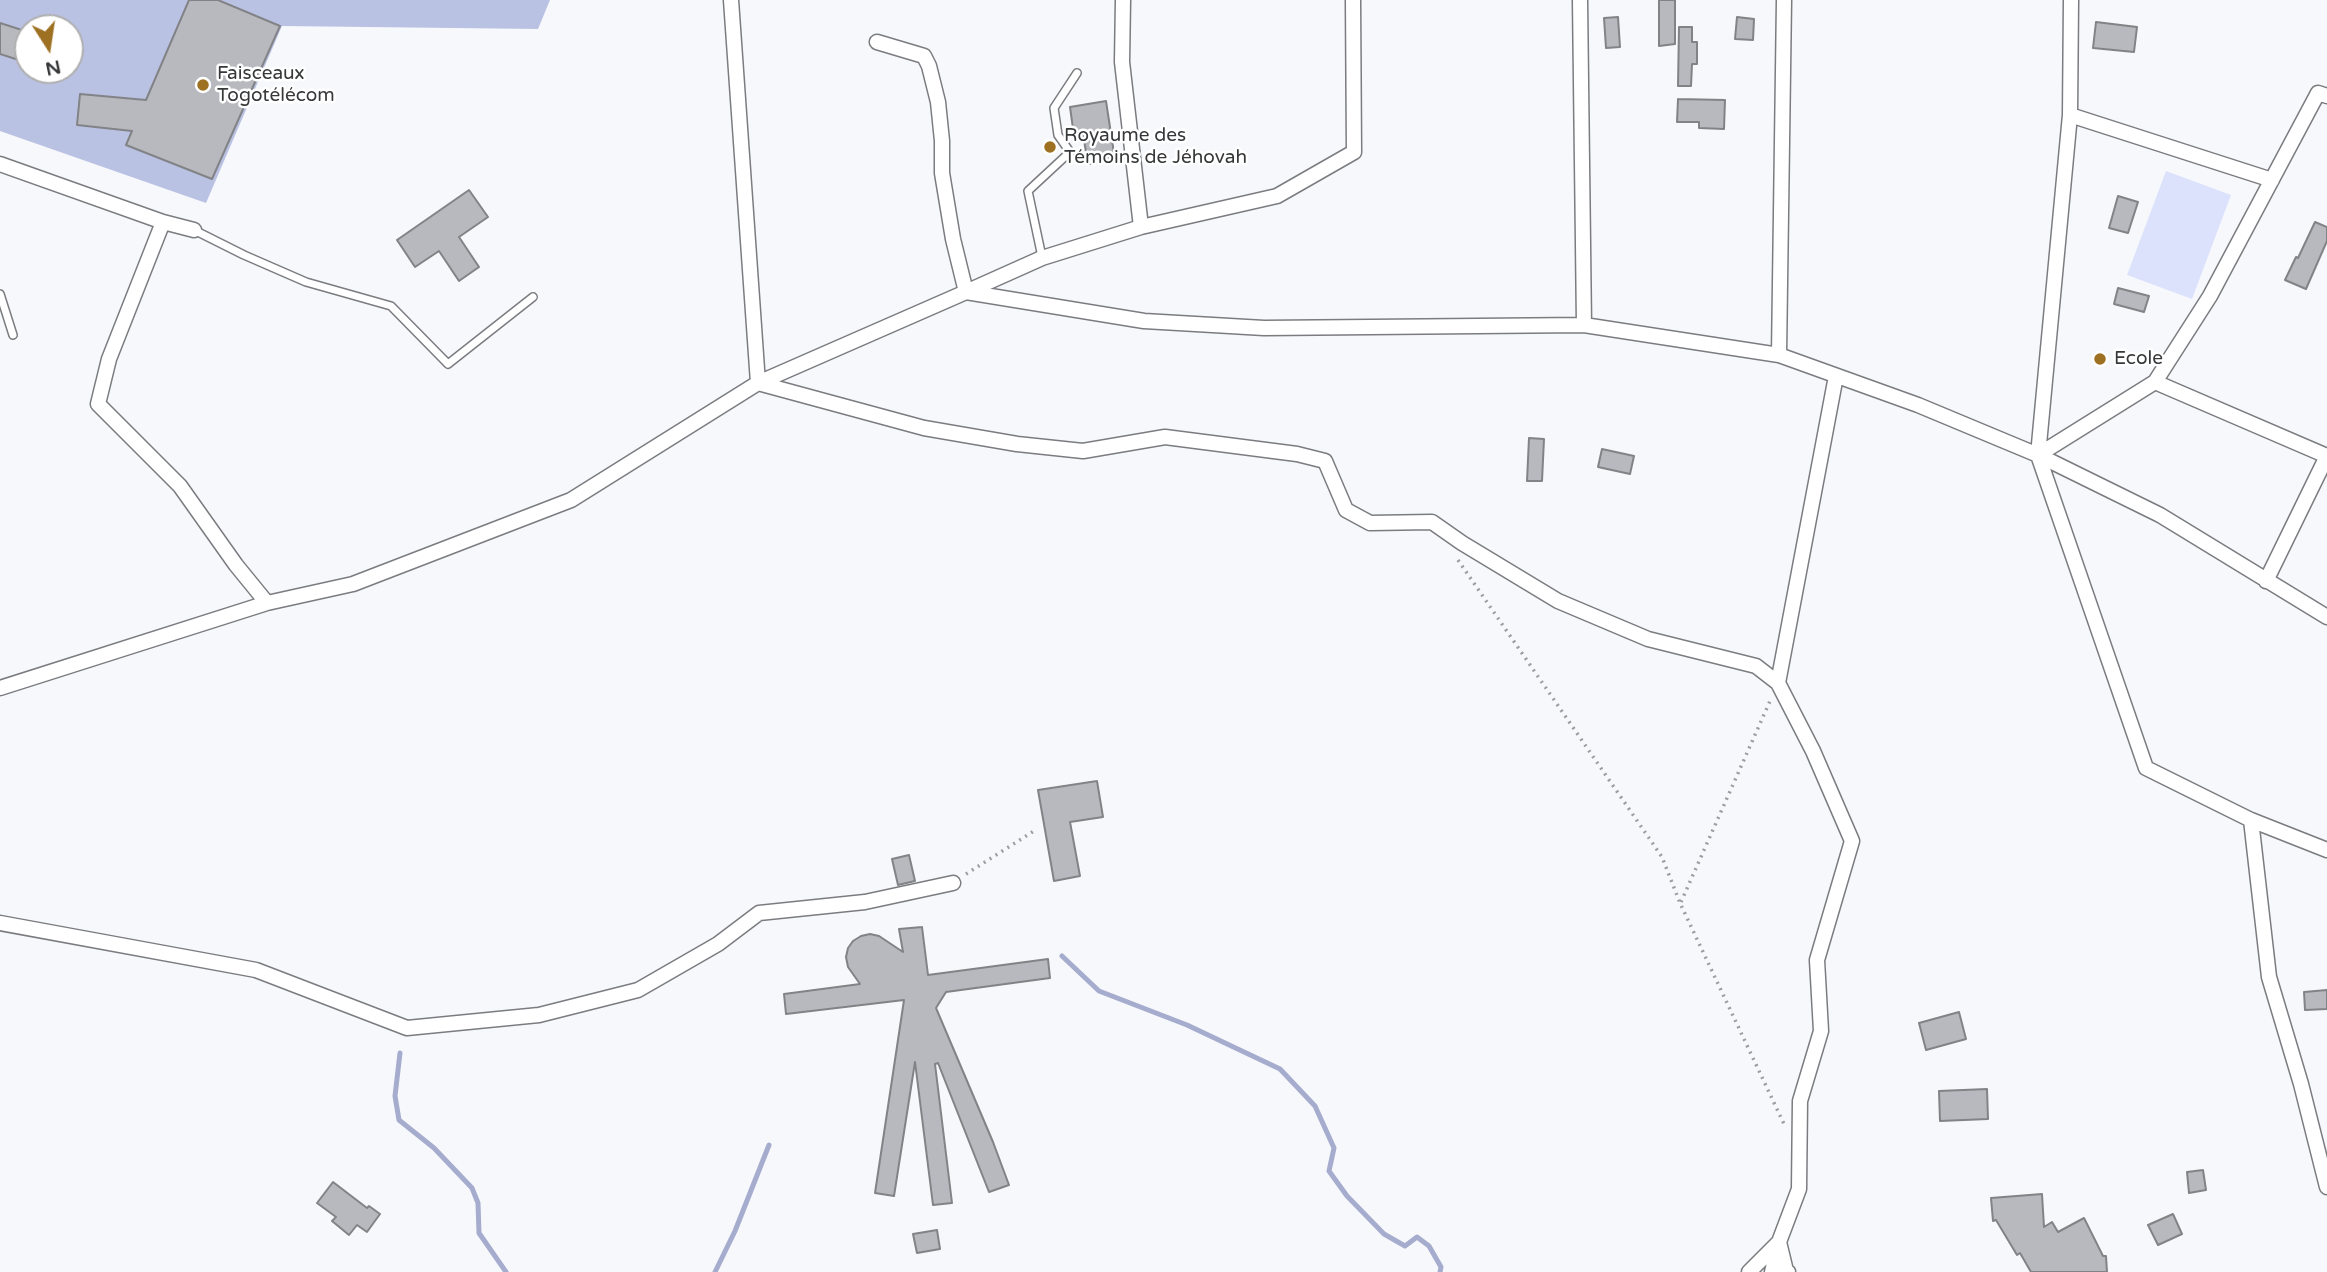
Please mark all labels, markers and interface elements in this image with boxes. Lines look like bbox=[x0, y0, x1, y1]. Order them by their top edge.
north arrow bbox=[14, 14, 84, 84]
text: N bbox=[43, 55, 63, 80]
place label: Faisceaux Togotélécom bbox=[217, 63, 335, 107]
marker: Faisceaux Togotélécom bbox=[195, 77, 211, 93]
place label: Royaume des Témoins de Jéhovah bbox=[1064, 125, 1247, 169]
marker: Royaume des Témoins de Jéhovah bbox=[1042, 139, 1058, 155]
place label: Ecole bbox=[2114, 348, 2163, 370]
marker: Ecole bbox=[2092, 351, 2108, 367]

